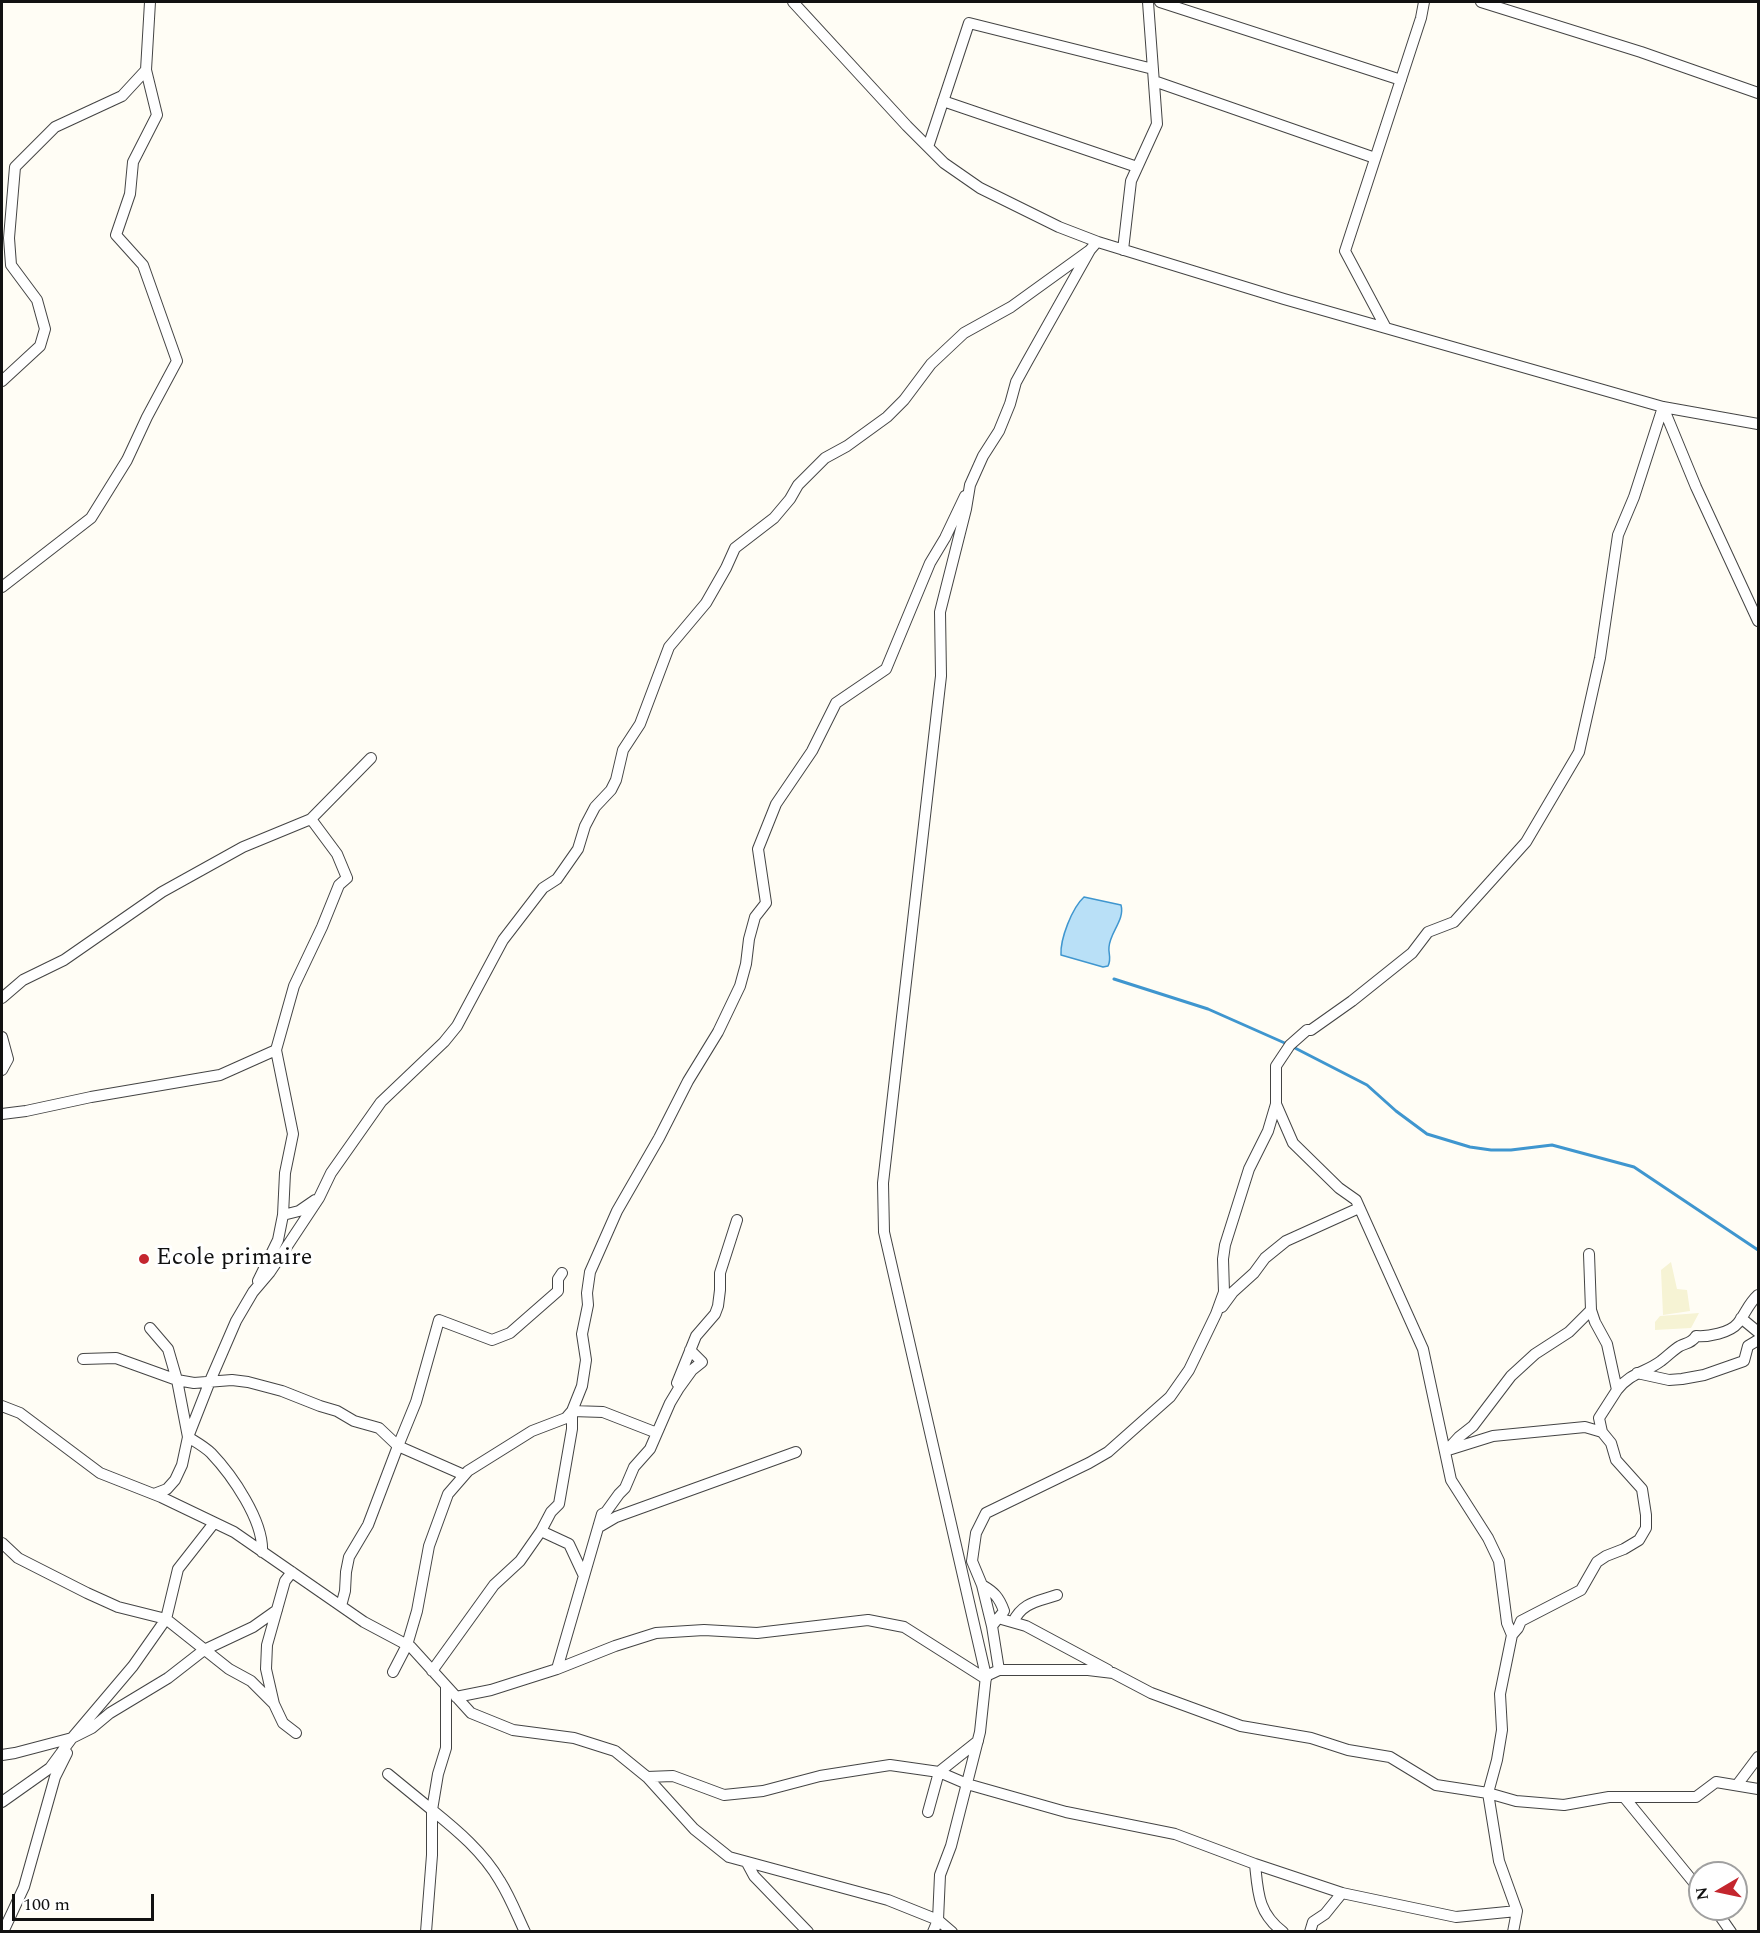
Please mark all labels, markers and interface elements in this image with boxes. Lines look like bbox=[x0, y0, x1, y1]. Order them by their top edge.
place label: Ecole primaire bbox=[156, 1245, 312, 1273]
marker: Ecole primaire bbox=[137, 1252, 151, 1266]
north arrow bbox=[1688, 1861, 1748, 1921]
scale bar bbox=[15, 1882, 158, 1920]
text: N bbox=[1689, 1885, 1715, 1902]
text: 100 m bbox=[23, 1891, 70, 1918]

